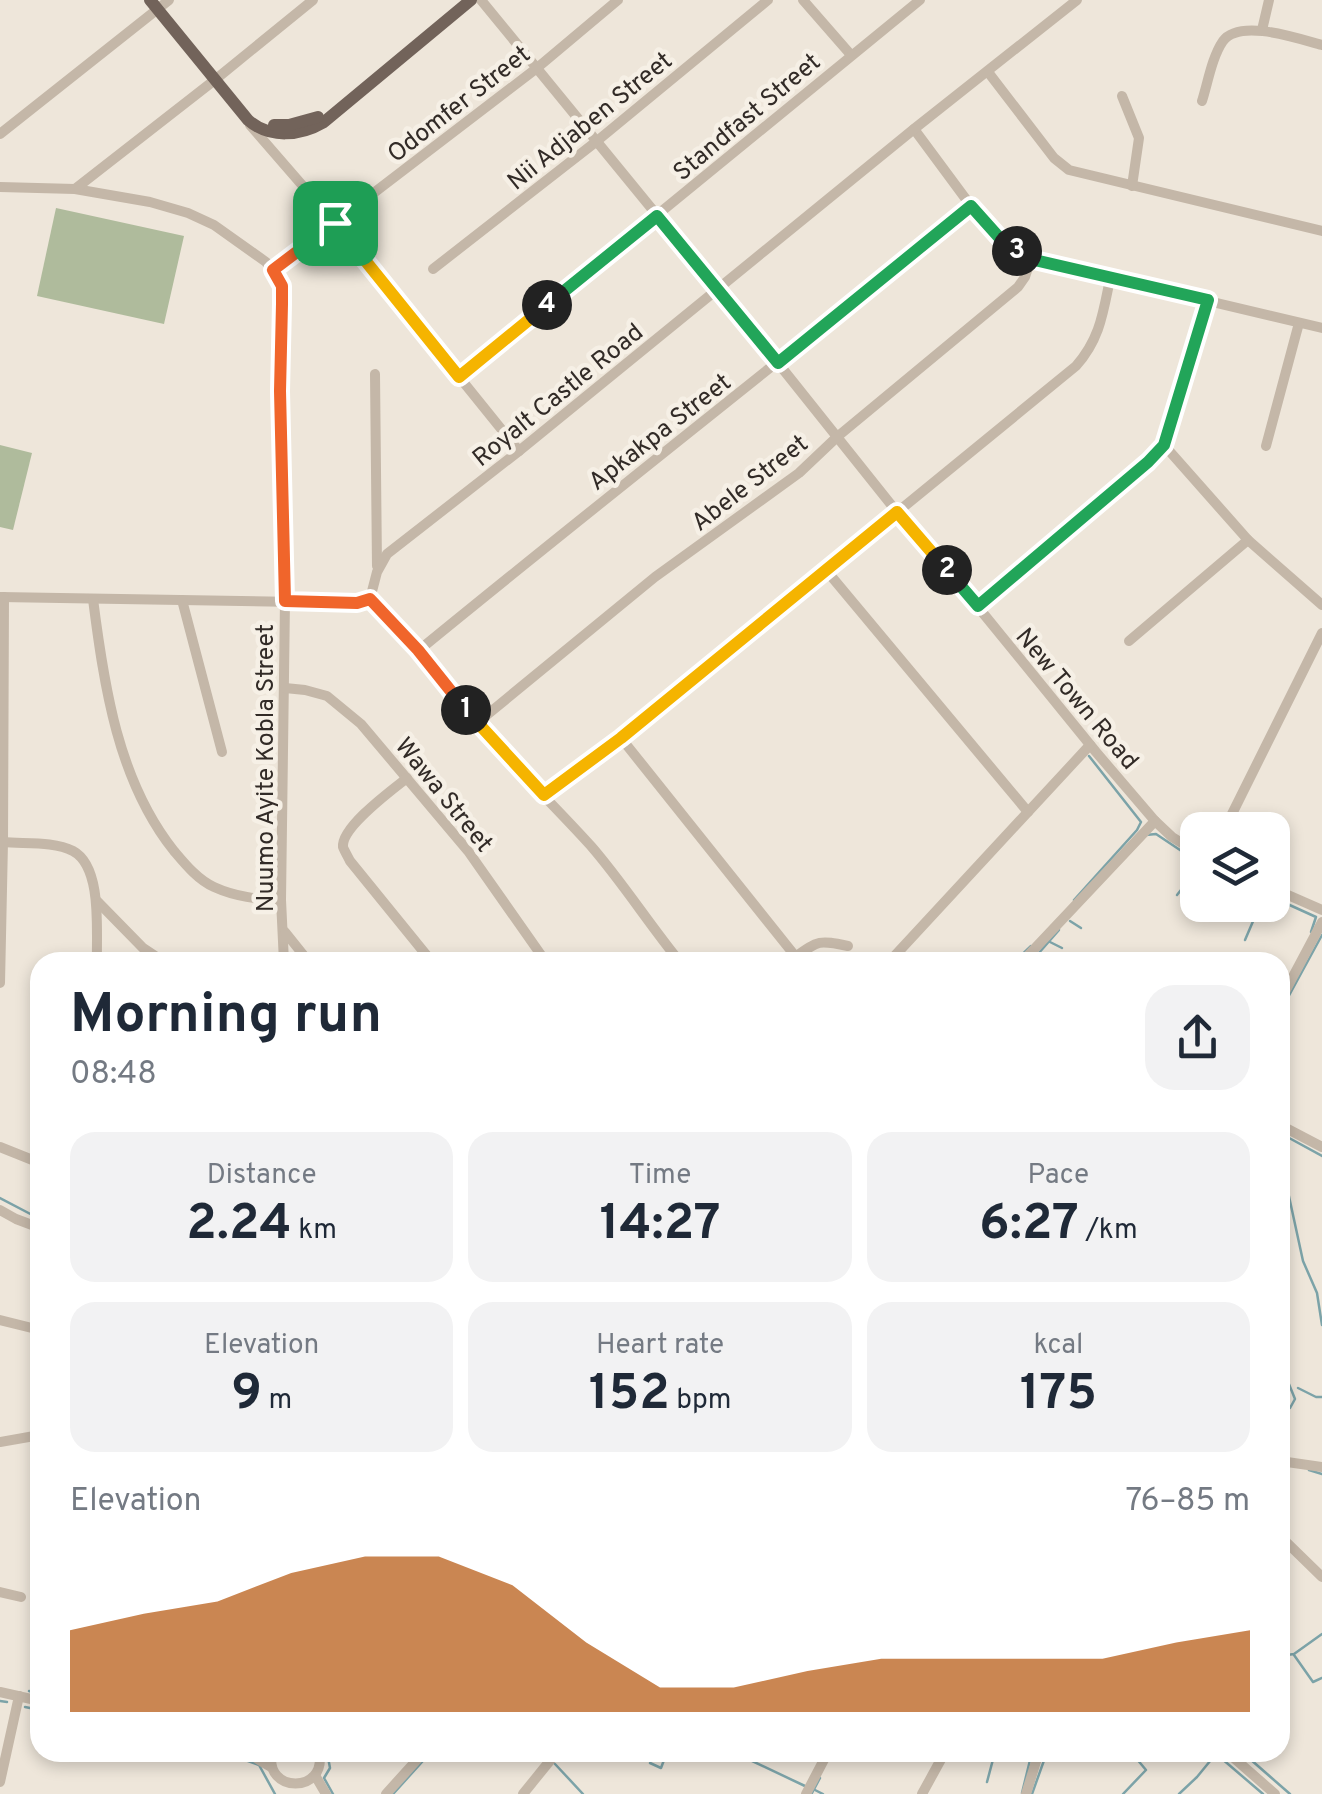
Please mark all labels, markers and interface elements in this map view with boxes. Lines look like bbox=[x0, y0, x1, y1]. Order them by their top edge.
street label: Odomfer Street bbox=[382, 40, 538, 171]
street label: Nii Adjaben Street bbox=[502, 46, 680, 199]
street label: Standfast Street bbox=[668, 47, 828, 189]
pin bbox=[293, 181, 378, 266]
icon: arrive bbox=[308, 196, 363, 251]
pin: 3 bbox=[992, 226, 1042, 276]
text: 3 bbox=[1009, 233, 1025, 269]
pin: 4 bbox=[522, 280, 572, 330]
text: 4 bbox=[538, 287, 556, 323]
street label: Royalt Castle Road bbox=[467, 317, 651, 475]
street label: Apkakpa Street bbox=[583, 368, 739, 499]
street label: Abele Street bbox=[686, 429, 816, 540]
pin: 2 bbox=[922, 545, 972, 595]
text: 2 bbox=[938, 552, 956, 588]
street label: New Town Road bbox=[1007, 622, 1144, 777]
street label: Nuumo Ayite Kobla Street bbox=[251, 624, 283, 912]
pin: 1 bbox=[441, 685, 491, 735]
text: 1 bbox=[460, 692, 472, 728]
street label: Wawa Street bbox=[387, 732, 499, 860]
map controls bbox=[1180, 812, 1290, 922]
button: layers bbox=[1180, 812, 1290, 922]
text: Morning run bbox=[70, 982, 382, 1052]
button: share bbox=[1145, 985, 1250, 1090]
text: 08:48 bbox=[70, 1055, 157, 1095]
text: Distance bbox=[207, 1158, 317, 1194]
text: Time bbox=[629, 1158, 691, 1194]
text: Pace bbox=[1028, 1158, 1089, 1194]
text: 2.24 bbox=[186, 1194, 292, 1257]
text: 14:27 bbox=[599, 1194, 721, 1257]
text: 6:27 bbox=[979, 1194, 1079, 1257]
text: km bbox=[292, 1213, 337, 1249]
text: /km bbox=[1079, 1213, 1138, 1249]
text: Elevation bbox=[204, 1328, 319, 1364]
text: Heart rate bbox=[596, 1328, 724, 1364]
text: kcal bbox=[1033, 1328, 1083, 1364]
text: 9 bbox=[231, 1364, 262, 1427]
text: 152 bbox=[589, 1364, 670, 1427]
text: 175 bbox=[1020, 1364, 1097, 1427]
text: m bbox=[262, 1383, 292, 1419]
text: bpm bbox=[670, 1383, 731, 1419]
text: Elevation bbox=[70, 1482, 202, 1522]
text: 76–85 m bbox=[1125, 1482, 1250, 1522]

